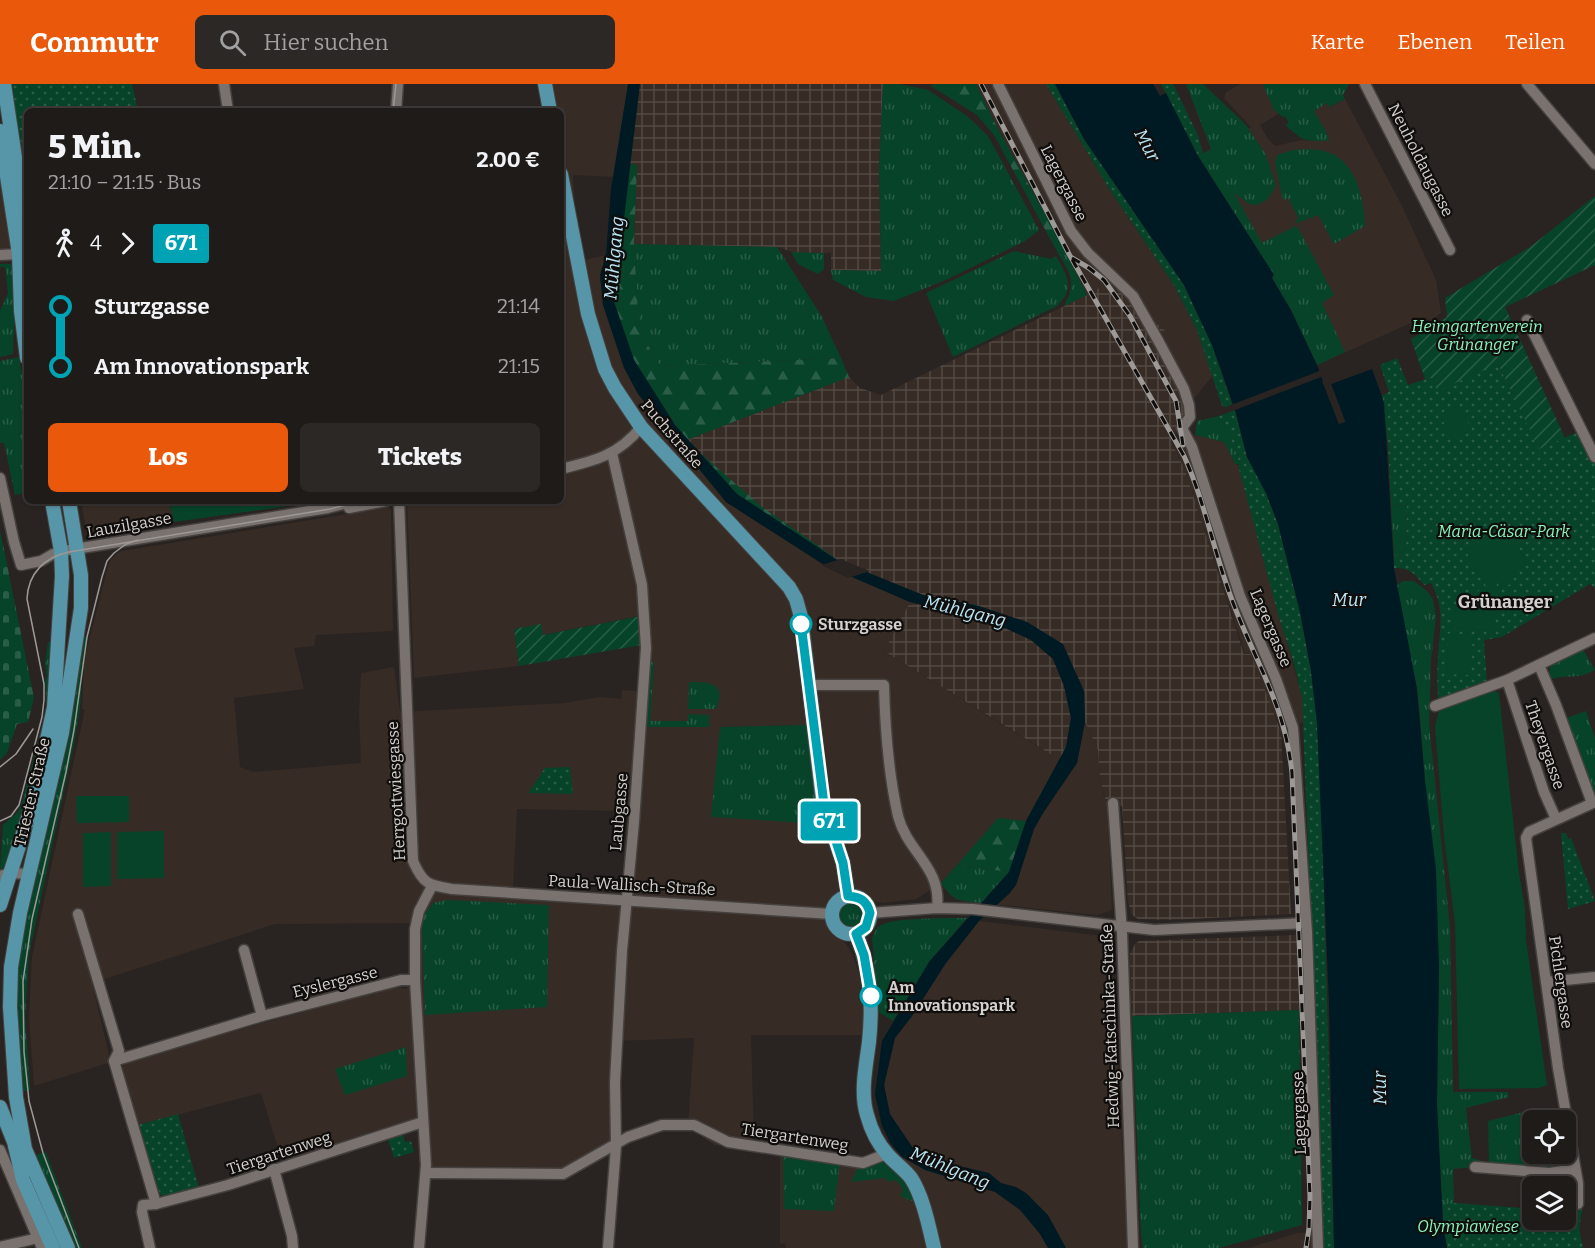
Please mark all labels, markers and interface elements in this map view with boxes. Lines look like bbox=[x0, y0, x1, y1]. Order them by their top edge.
search box bbox=[195, 15, 615, 69]
text: Commutr bbox=[30, 26, 159, 59]
icon: search bbox=[216, 26, 249, 59]
text: Hier suchen bbox=[264, 29, 389, 56]
text: Karte bbox=[1311, 29, 1364, 55]
text: Ebenen bbox=[1397, 29, 1472, 55]
text: Teilen bbox=[1505, 29, 1565, 55]
street label: Neuholdaugasse bbox=[1384, 100, 1458, 220]
water label: Mur bbox=[1129, 125, 1165, 166]
text: 5 Min. bbox=[48, 127, 141, 167]
street label: Lagergasse bbox=[1037, 142, 1091, 224]
text: 2.00 € bbox=[476, 146, 540, 173]
text: 21:10 – 21:15 · Bus bbox=[48, 170, 201, 194]
water label: Mühlgang bbox=[599, 215, 629, 301]
icon: walk bbox=[48, 227, 81, 260]
icon: forward bbox=[111, 227, 144, 260]
text: 671 bbox=[165, 230, 197, 256]
text: 4 bbox=[90, 231, 102, 255]
text: Sturzgasse bbox=[94, 293, 210, 320]
text: 21:14 bbox=[497, 294, 540, 318]
park label: Heimgartenverein Grünanger bbox=[1411, 317, 1543, 354]
text: Am Innovationspark bbox=[94, 353, 309, 380]
text: 21:15 bbox=[498, 354, 540, 378]
street label: Puchstraße bbox=[637, 396, 707, 472]
button: Los bbox=[48, 423, 288, 492]
button: Tickets bbox=[300, 423, 540, 492]
street label: Lauzilgasse bbox=[85, 508, 173, 542]
park label: Maria-Cäsar-Park bbox=[1438, 522, 1570, 541]
street label: Lagergasse bbox=[1246, 586, 1296, 670]
water label: Mur bbox=[1332, 589, 1367, 611]
water label: Mühlgang bbox=[922, 590, 1008, 632]
district label: Grünanger bbox=[1458, 591, 1553, 613]
marker: Sturzgasse bbox=[790, 613, 812, 635]
place label: Sturzgasse bbox=[818, 615, 902, 634]
street label: Theyergasse bbox=[1521, 698, 1569, 792]
street label: Herrgottwiesgasse bbox=[383, 721, 409, 861]
street label: Triester Straße bbox=[10, 736, 54, 848]
street label: Laubgasse bbox=[606, 772, 632, 852]
line badge: 671 bbox=[794, 802, 864, 840]
text: 671 bbox=[813, 808, 845, 834]
street label: Paula-Wallisch-Straße bbox=[548, 871, 716, 899]
street label: Hedwig-Katschinka-Straße bbox=[1097, 924, 1123, 1128]
street label: Pichlergasse bbox=[1545, 934, 1577, 1030]
street label: Eyslergasse bbox=[291, 962, 379, 1002]
place label: Am Innovationspark bbox=[888, 978, 1016, 1015]
marker: Am Innovationspark bbox=[860, 985, 882, 1007]
water label: Mur bbox=[1369, 1070, 1391, 1105]
street label: Lagergasse bbox=[1288, 1071, 1310, 1155]
map controls bbox=[1522, 1110, 1576, 1230]
button: locate bbox=[1522, 1110, 1576, 1164]
street label: Tiergartenweg bbox=[740, 1119, 850, 1155]
street label: Tiergartenweg bbox=[225, 1127, 333, 1179]
water label: Mühlgang bbox=[907, 1142, 993, 1194]
button: layers bbox=[1522, 1176, 1576, 1230]
park label: Olympiawiese bbox=[1417, 1217, 1519, 1236]

